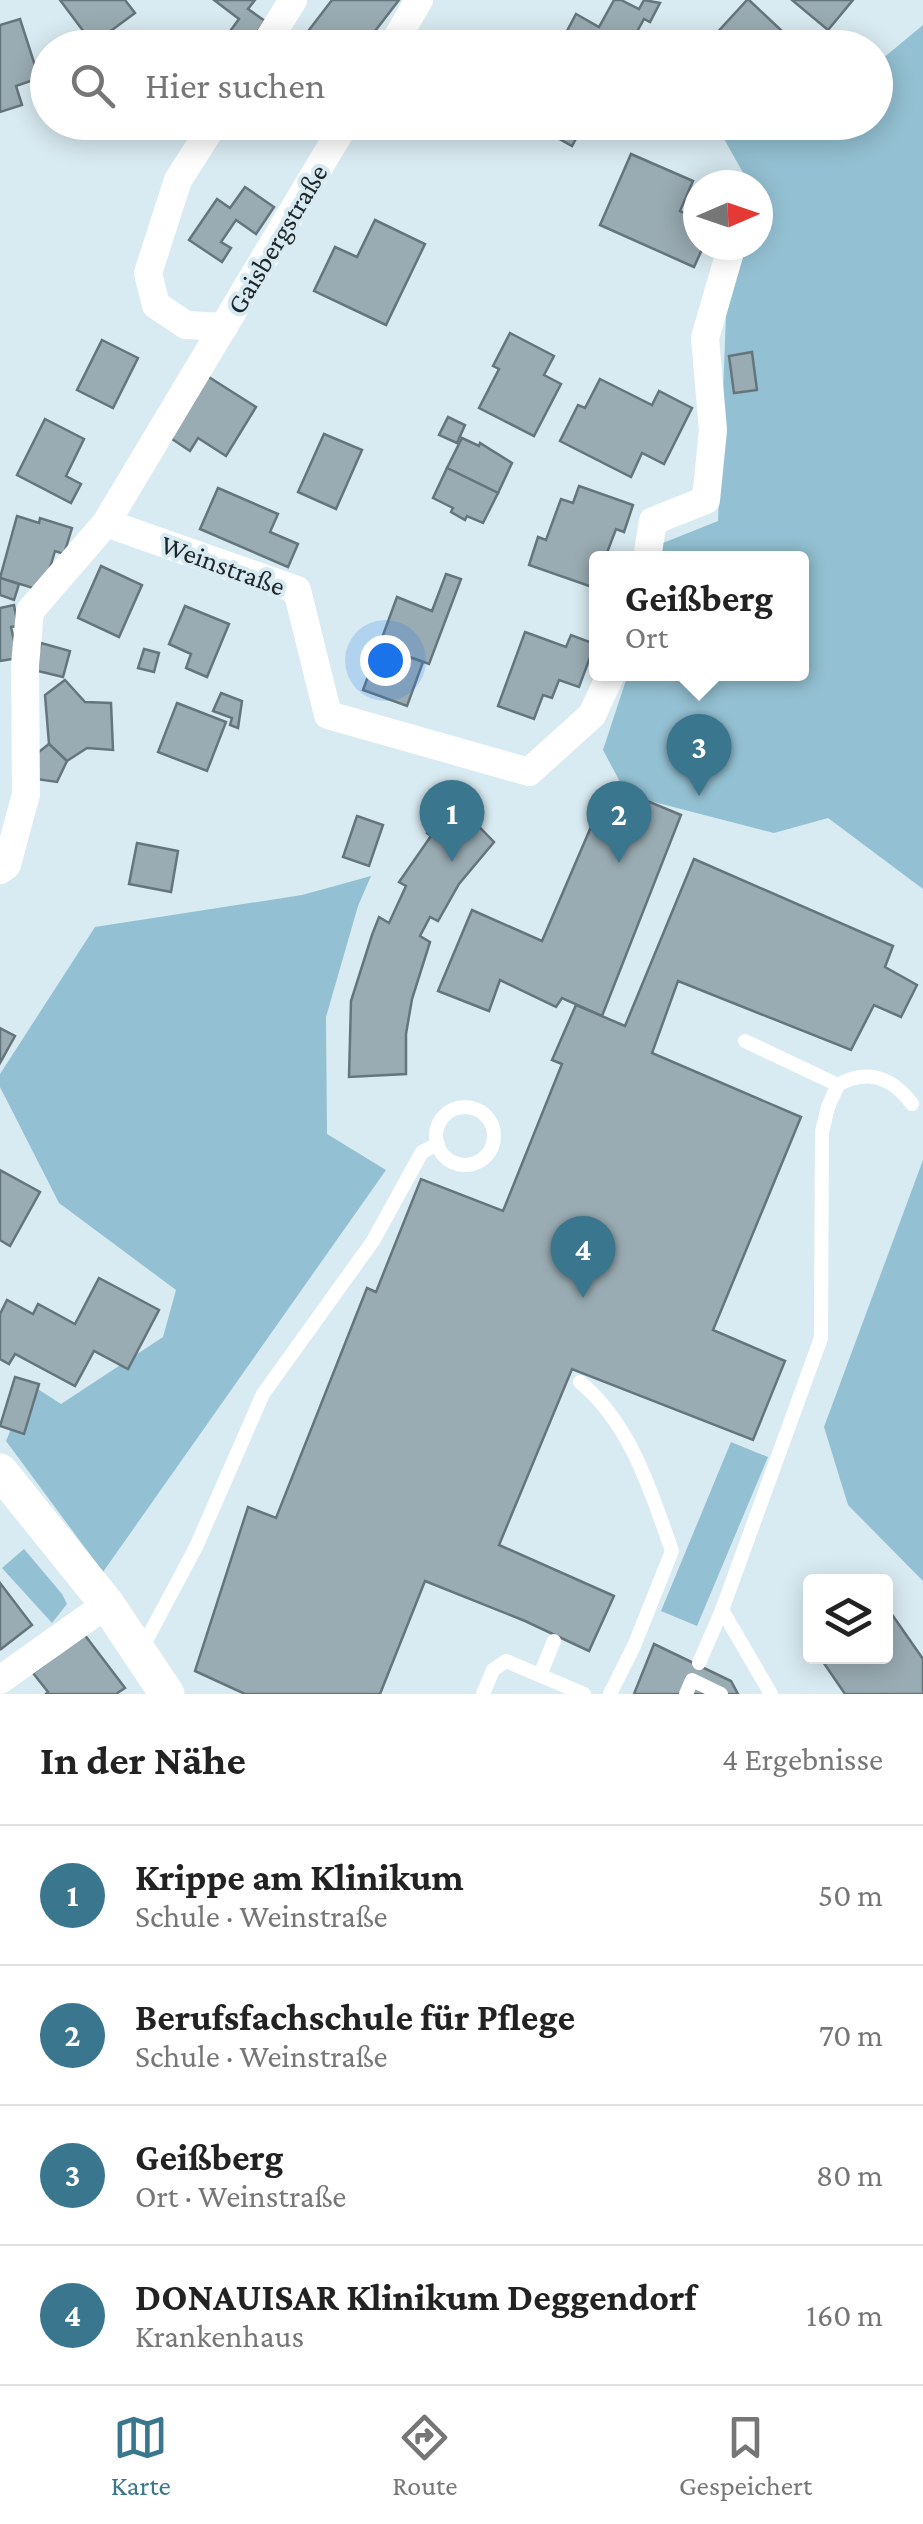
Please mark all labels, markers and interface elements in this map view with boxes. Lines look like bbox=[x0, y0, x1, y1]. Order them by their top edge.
search box bbox=[30, 30, 893, 140]
icon: search bbox=[65, 58, 120, 113]
text: Hier suchen bbox=[145, 64, 325, 106]
street label: Gaisbergstraße bbox=[220, 159, 334, 319]
north arrow bbox=[683, 170, 773, 260]
street label: Weinstraße bbox=[157, 528, 289, 602]
popup bbox=[589, 551, 809, 681]
text: Geißberg bbox=[625, 577, 773, 619]
text: Ort bbox=[625, 619, 668, 655]
your location bbox=[360, 635, 411, 686]
pin: 3 bbox=[666, 714, 732, 796]
pin: 1 bbox=[420, 780, 484, 862]
pin: 2 bbox=[586, 780, 652, 863]
pin: 4 bbox=[550, 1216, 616, 1298]
map controls bbox=[803, 1574, 893, 1664]
button: layers bbox=[803, 1574, 893, 1664]
text: In der Nähe bbox=[40, 1736, 246, 1783]
text: 4 Ergebnisse bbox=[722, 1741, 883, 1777]
text: Krippe am Klinikum bbox=[135, 1856, 464, 1898]
text: 1 bbox=[67, 1877, 78, 1913]
text: 50 m bbox=[818, 1877, 883, 1913]
text: Schule · Weinstraße bbox=[135, 1898, 388, 1934]
text: Berufsfachschule für Pflege bbox=[135, 1996, 575, 2038]
text: 2 bbox=[64, 2017, 81, 2053]
text: 70 m bbox=[819, 2017, 883, 2053]
text: Schule · Weinstraße bbox=[135, 2038, 388, 2074]
text: Geißberg bbox=[135, 2136, 283, 2178]
text: 3 bbox=[65, 2157, 80, 2193]
text: 80 m bbox=[816, 2157, 883, 2193]
text: Ort · Weinstraße bbox=[135, 2178, 346, 2214]
text: DONAUISAR Klinikum Deggendorf bbox=[135, 2276, 697, 2318]
text: 4 bbox=[64, 2297, 81, 2333]
text: 160 m bbox=[806, 2297, 883, 2333]
text: Krankenhaus bbox=[135, 2318, 304, 2354]
tab: Karte bbox=[111, 2410, 171, 2501]
tab: Route bbox=[392, 2410, 457, 2501]
tab: Gespeichert bbox=[679, 2410, 812, 2501]

